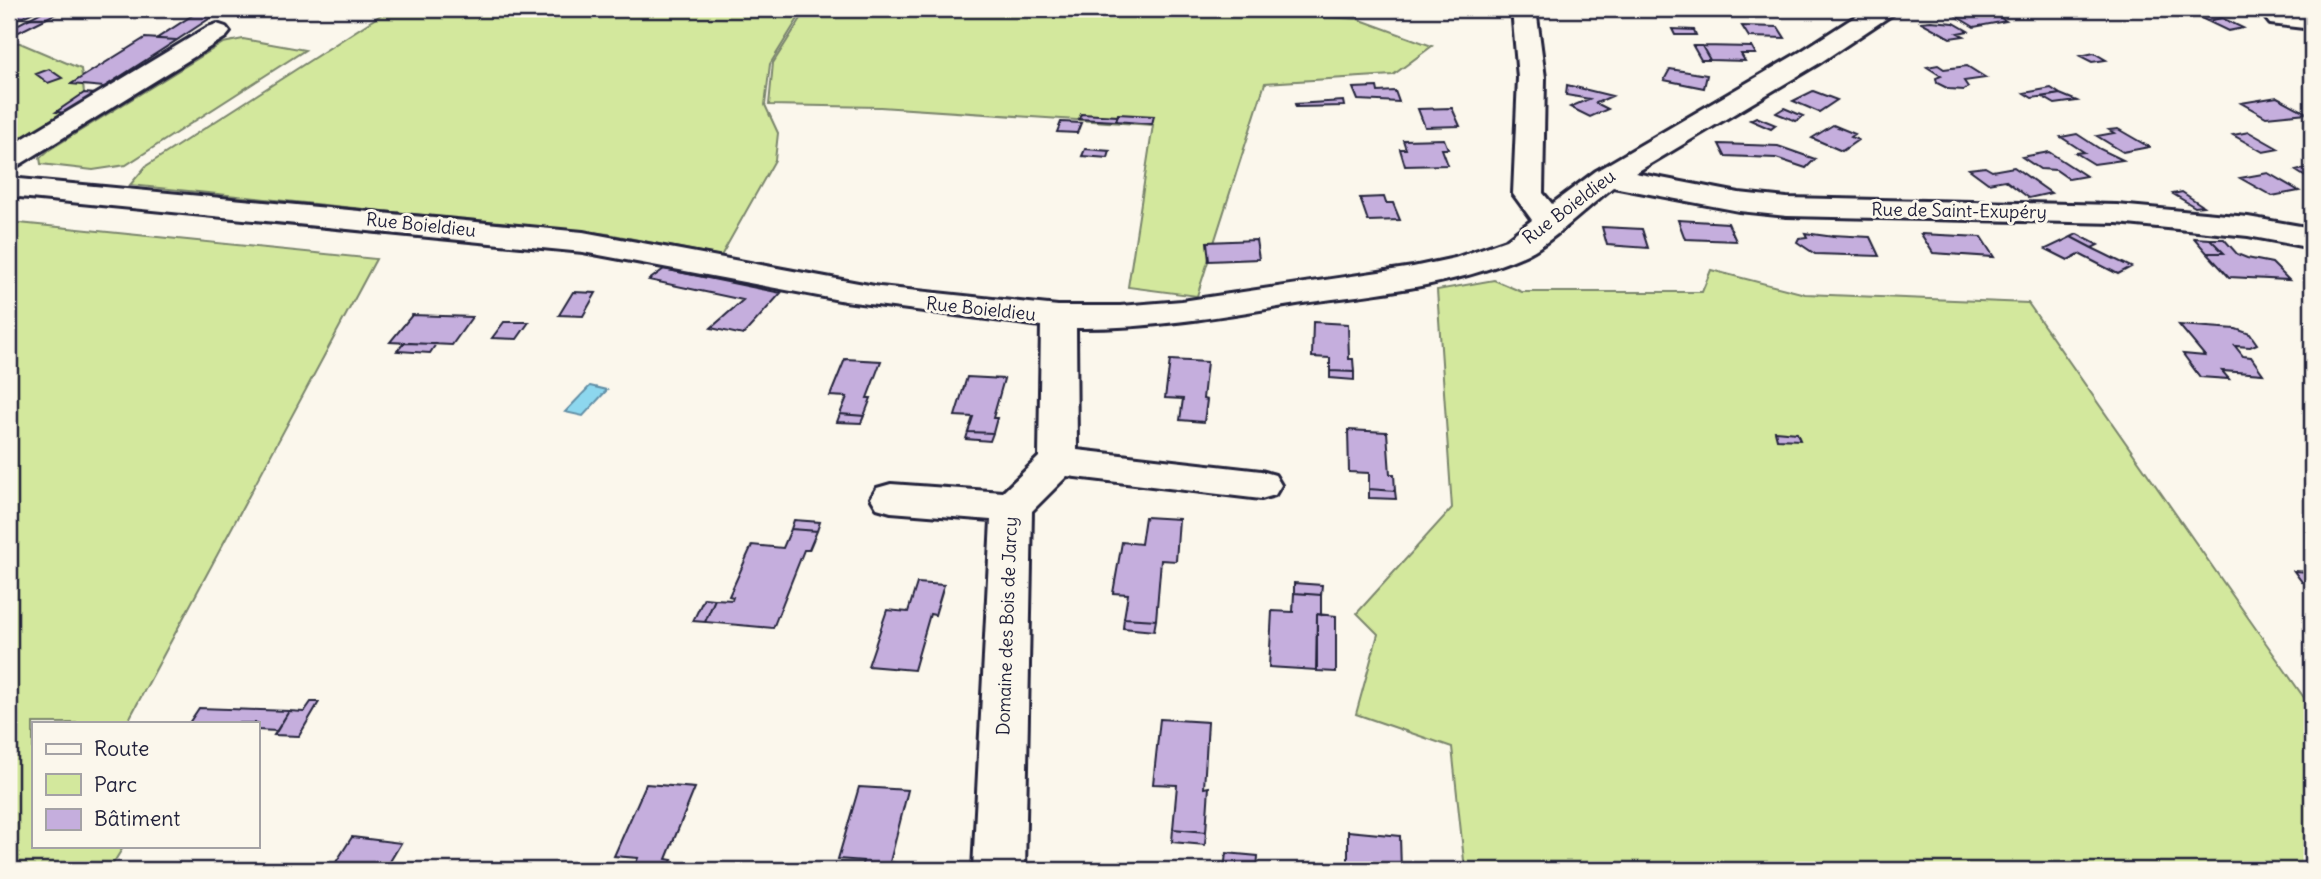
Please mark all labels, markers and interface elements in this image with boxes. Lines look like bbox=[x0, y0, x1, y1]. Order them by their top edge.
street label: Rue Boieldieu bbox=[1518, 164, 1620, 249]
street label: Rue de Saint-Exupéry bbox=[1871, 197, 2047, 224]
street label: Rue Boieldieu bbox=[365, 207, 477, 242]
street label: Rue Boieldieu bbox=[925, 291, 1037, 326]
street label: Domaine des Bois de Jarcy bbox=[991, 516, 1022, 736]
legend bbox=[32, 722, 259, 848]
text: Route bbox=[94, 735, 149, 762]
text: Parc bbox=[94, 771, 137, 798]
text: Bâtiment bbox=[94, 805, 180, 832]

